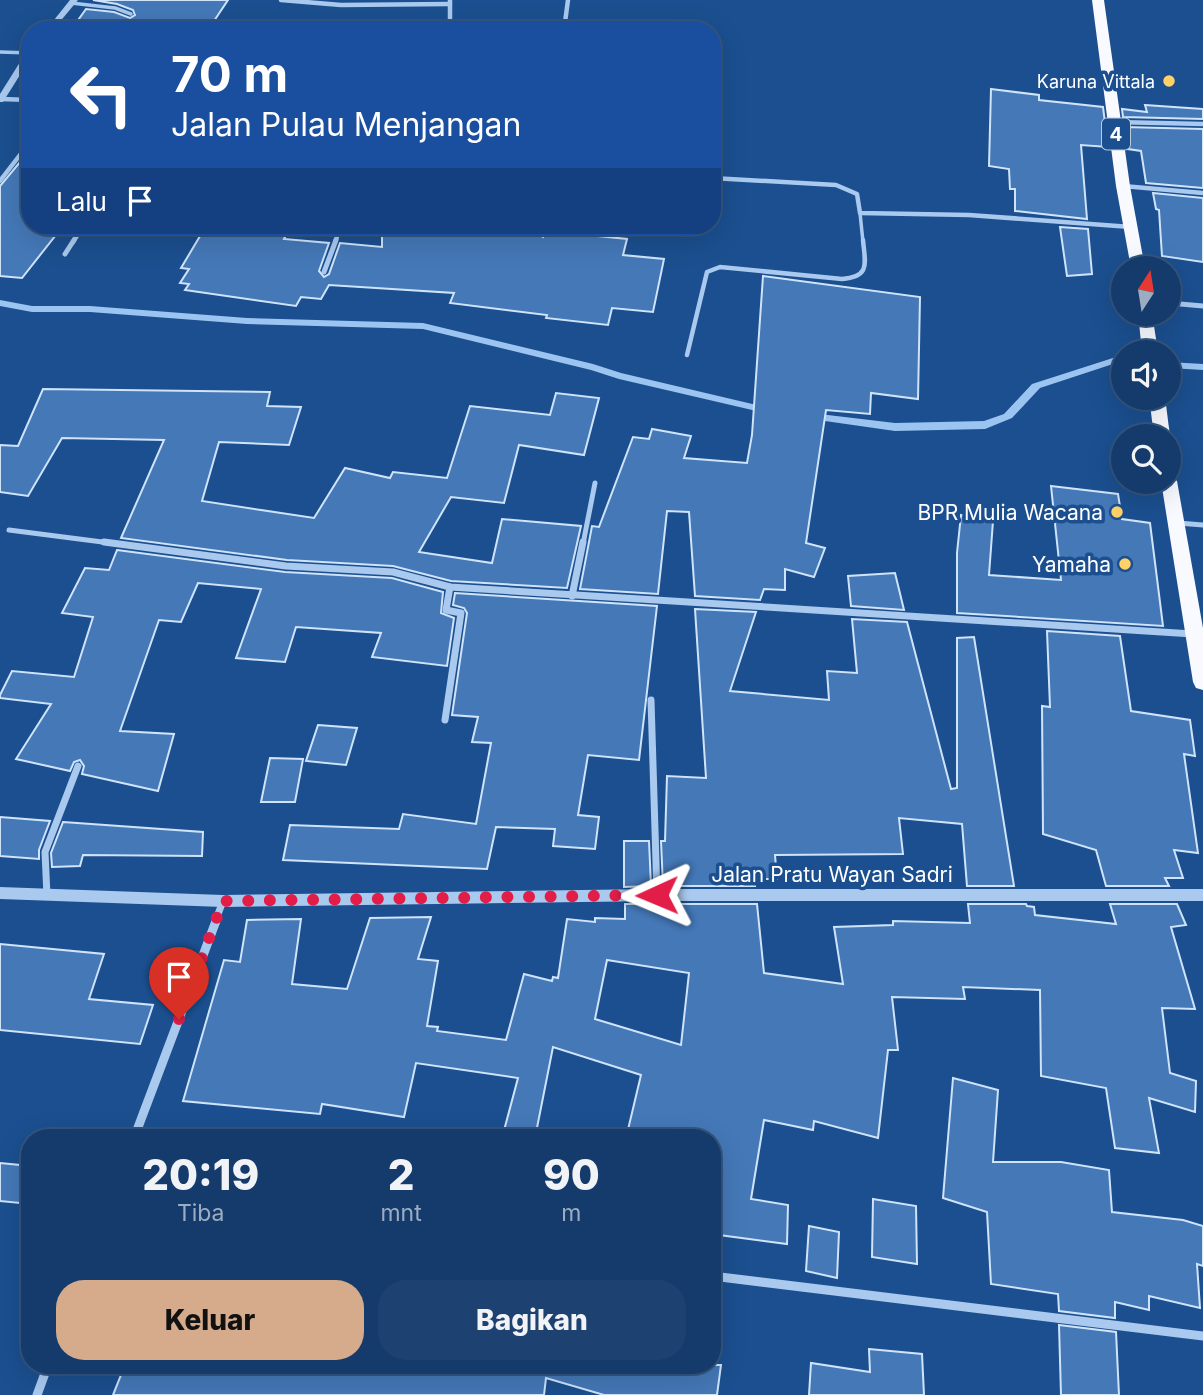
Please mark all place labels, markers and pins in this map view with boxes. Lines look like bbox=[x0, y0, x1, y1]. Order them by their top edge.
place label: Karuna Vittala bbox=[1037, 71, 1155, 92]
marker: Karuna Vittala bbox=[1161, 73, 1177, 89]
place label: BPR Mulia Wacana bbox=[918, 500, 1103, 525]
marker: BPR Mulia Wacana bbox=[1109, 504, 1125, 520]
place label: Yamaha bbox=[1032, 552, 1111, 577]
marker: Yamaha bbox=[1117, 556, 1133, 572]
pin bbox=[149, 947, 209, 1019]

